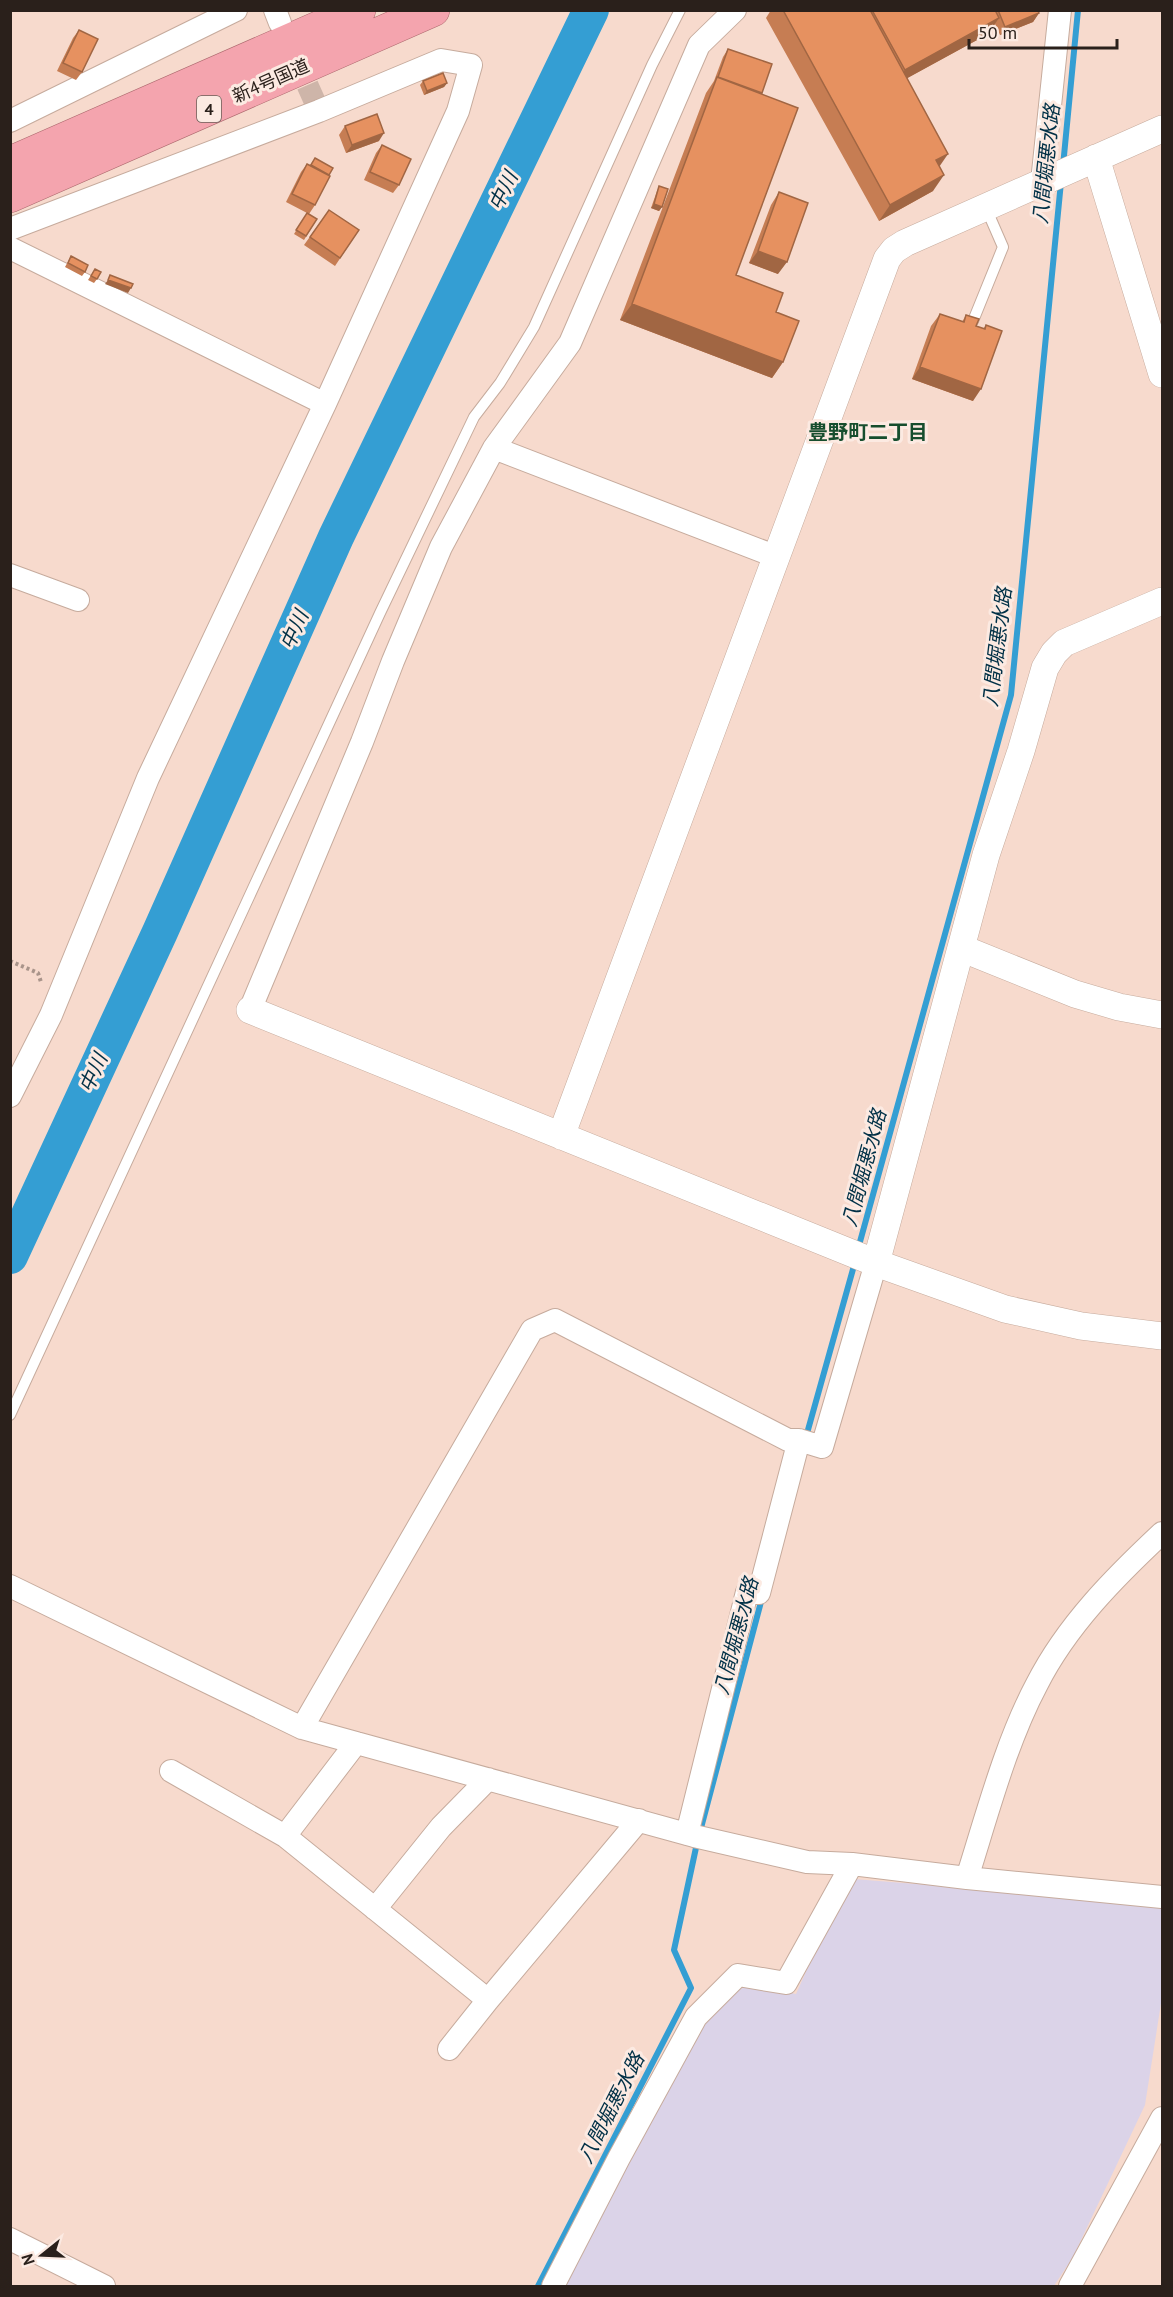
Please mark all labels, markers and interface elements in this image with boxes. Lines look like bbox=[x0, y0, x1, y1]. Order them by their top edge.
scale bar bbox=[969, 12, 1118, 50]
text: 50 m bbox=[978, 21, 1017, 44]
street label: 新4号国道 bbox=[229, 53, 313, 108]
road number: 4 bbox=[197, 96, 221, 122]
water label: 八間堀悪水路 bbox=[1027, 101, 1065, 225]
water label: 中川 bbox=[483, 166, 524, 215]
district label: 豊野町二丁目 bbox=[808, 419, 928, 445]
water label: 八間堀悪水路 bbox=[977, 584, 1017, 708]
water label: 中川 bbox=[274, 605, 315, 654]
water label: 中川 bbox=[73, 1048, 114, 1097]
water label: 八間堀悪水路 bbox=[836, 1105, 893, 1229]
water label: 八間堀悪水路 bbox=[708, 1573, 765, 1697]
water label: 八間堀悪水路 bbox=[572, 2047, 651, 2167]
north arrow bbox=[12, 2225, 72, 2285]
text: N bbox=[17, 2252, 39, 2268]

